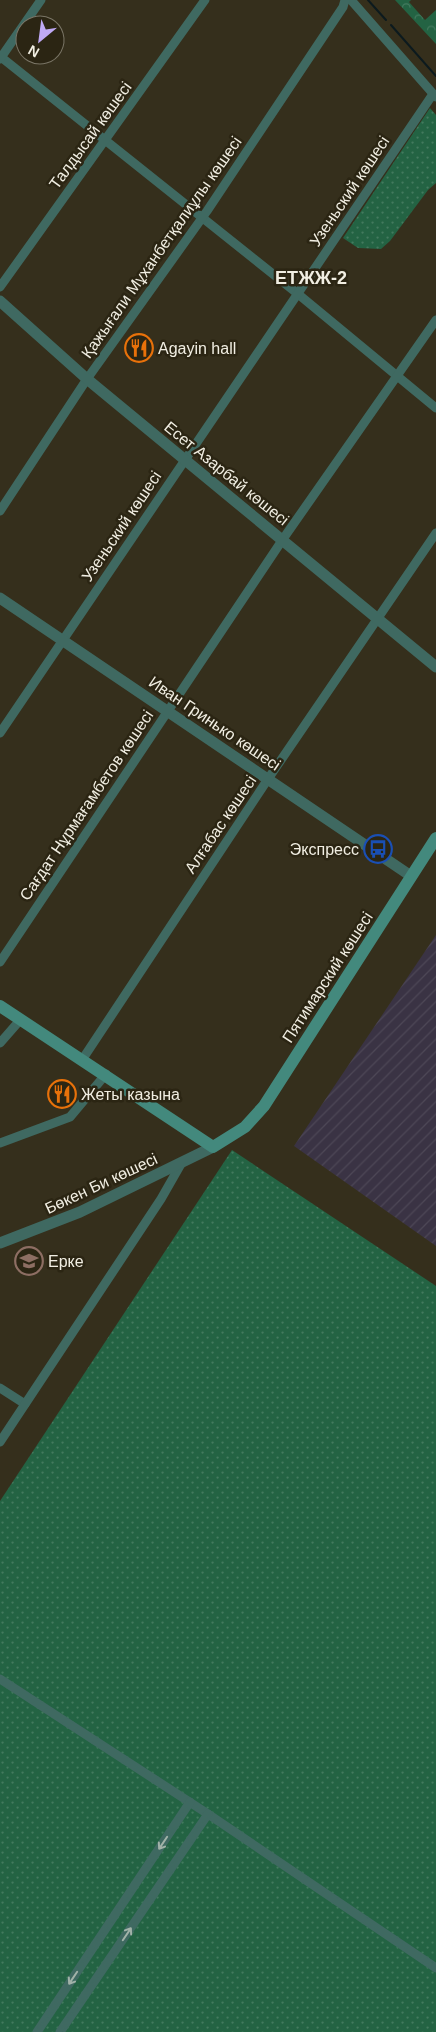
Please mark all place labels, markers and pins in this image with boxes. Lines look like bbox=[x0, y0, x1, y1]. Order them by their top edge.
restaurant icon: Agayin hall bbox=[124, 333, 154, 363]
place label: Agayin hall bbox=[158, 340, 236, 357]
bus stop icon: Экспресс bbox=[363, 834, 393, 864]
place label: Экспресс bbox=[290, 841, 359, 858]
restaurant icon: Жеты казына bbox=[47, 1079, 77, 1109]
place label: Жеты казына bbox=[81, 1086, 180, 1103]
school or university icon: Ерке bbox=[14, 1246, 44, 1276]
place label: Ерке bbox=[48, 1253, 84, 1270]

